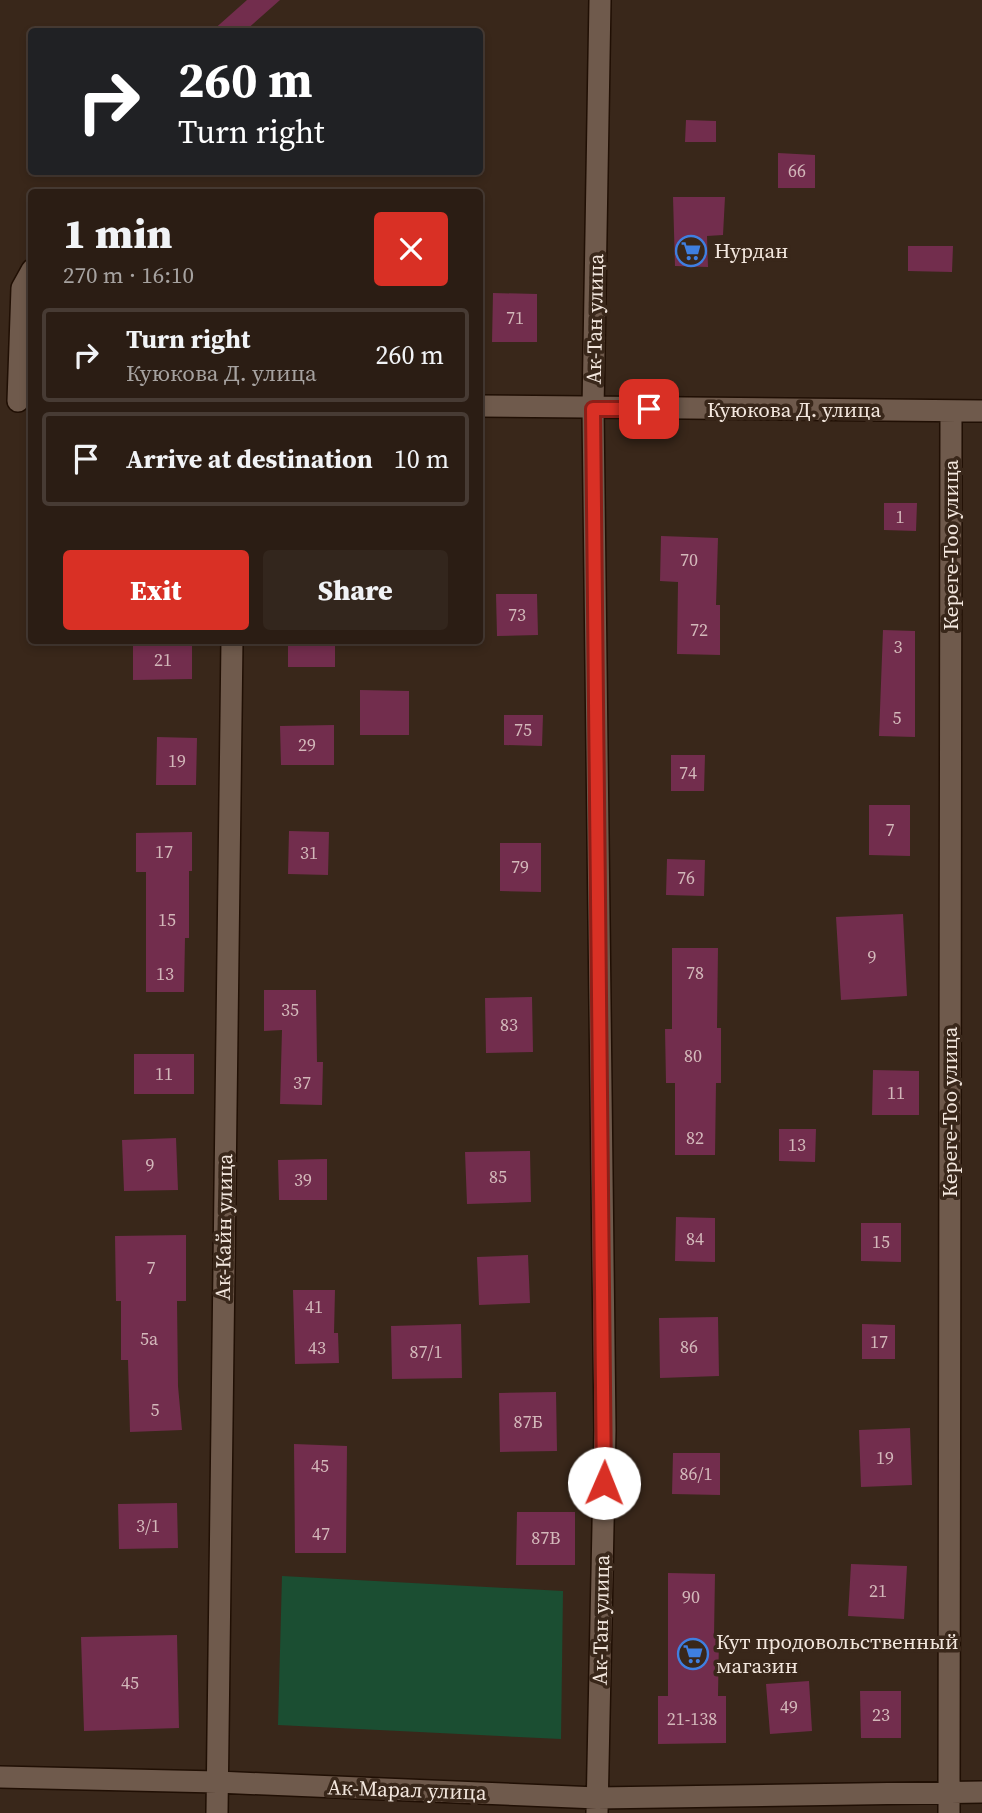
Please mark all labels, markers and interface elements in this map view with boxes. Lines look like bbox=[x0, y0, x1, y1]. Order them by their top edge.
text: 260 m bbox=[178, 46, 313, 113]
icon: right bbox=[63, 56, 154, 147]
text: Turn right bbox=[178, 110, 324, 154]
house number: 66 bbox=[788, 158, 806, 183]
text: 1 min bbox=[63, 204, 173, 262]
button: close bbox=[374, 212, 448, 286]
supermarket icon: Нурдан bbox=[674, 234, 708, 268]
place label: Нурдан bbox=[714, 236, 788, 265]
street label: Ак-Тан улица bbox=[579, 253, 610, 384]
text: 270 m · 16:10 bbox=[63, 259, 194, 291]
house number: 71 bbox=[506, 305, 524, 330]
text: Turn right bbox=[126, 321, 250, 357]
icon: right bbox=[67, 336, 105, 374]
text: 260 m bbox=[376, 337, 444, 373]
text: Куюкова Д. улица bbox=[126, 357, 317, 389]
pin bbox=[619, 379, 679, 439]
icon: arrive bbox=[630, 390, 668, 428]
street label: Куюкова Д. улица bbox=[707, 395, 881, 424]
icon: arrive bbox=[67, 440, 105, 478]
text: Arrive at destination bbox=[126, 441, 373, 477]
text: 10 m bbox=[394, 441, 449, 477]
street label: Кереге-Тоо улица bbox=[936, 459, 965, 630]
house number: 1 bbox=[896, 504, 905, 529]
house number: 70 bbox=[680, 547, 698, 572]
button: Exit bbox=[63, 550, 249, 630]
button: Share bbox=[263, 550, 448, 630]
house number: 73 bbox=[508, 602, 526, 627]
house number: 72 bbox=[690, 617, 708, 642]
house number: 3 bbox=[894, 634, 903, 659]
house number: 21 bbox=[154, 647, 172, 672]
house number: 5 bbox=[893, 705, 902, 730]
house number: 75 bbox=[514, 717, 532, 742]
house number: 29 bbox=[298, 732, 316, 757]
house number: 19 bbox=[168, 748, 186, 773]
house number: 74 bbox=[679, 760, 697, 785]
house number: 7 bbox=[886, 817, 895, 842]
house number: 17 bbox=[155, 839, 173, 864]
house number: 31 bbox=[300, 840, 318, 865]
house number: 79 bbox=[511, 854, 529, 879]
house number: 76 bbox=[677, 865, 695, 890]
house number: 15 bbox=[158, 907, 176, 932]
house number: 9 bbox=[868, 944, 877, 969]
house number: 78 bbox=[686, 960, 704, 985]
house number: 13 bbox=[156, 961, 174, 986]
house number: 35 bbox=[281, 997, 299, 1022]
house number: 83 bbox=[500, 1012, 518, 1037]
street label: Кереге-Тоо улица bbox=[935, 1026, 964, 1197]
house number: 80 bbox=[684, 1043, 702, 1068]
house number: 11 bbox=[155, 1061, 173, 1086]
house number: 37 bbox=[293, 1070, 311, 1095]
house number: 11 bbox=[887, 1080, 905, 1105]
house number: 82 bbox=[686, 1125, 704, 1150]
house number: 13 bbox=[788, 1132, 806, 1157]
house number: 9 bbox=[146, 1152, 155, 1177]
street label: Ак-Кайн улица bbox=[208, 1153, 239, 1301]
house number: 85 bbox=[489, 1164, 507, 1189]
house number: 39 bbox=[294, 1167, 312, 1192]
house number: 84 bbox=[686, 1226, 704, 1251]
house number: 15 bbox=[872, 1229, 890, 1254]
house number: 7 bbox=[147, 1255, 156, 1280]
house number: 41 bbox=[305, 1294, 323, 1319]
house number: 5а bbox=[140, 1326, 159, 1351]
house number: 17 bbox=[870, 1329, 888, 1354]
house number: 86 bbox=[680, 1334, 698, 1359]
house number: 43 bbox=[308, 1335, 326, 1360]
house number: 87/1 bbox=[410, 1339, 442, 1364]
house number: 5 bbox=[151, 1397, 160, 1422]
house number: 87Б bbox=[513, 1409, 543, 1434]
house number: 19 bbox=[876, 1445, 894, 1470]
position arrow bbox=[567, 1446, 641, 1520]
house number: 45 bbox=[311, 1453, 329, 1478]
house number: 86/1 bbox=[680, 1461, 712, 1486]
house number: 3/1 bbox=[136, 1513, 160, 1538]
house number: 47 bbox=[312, 1521, 330, 1546]
house number: 87В bbox=[531, 1525, 561, 1550]
street label: Ак-Тан улица bbox=[585, 1554, 616, 1685]
house number: 21 bbox=[869, 1578, 887, 1603]
house number: 90 bbox=[682, 1584, 700, 1609]
place label: Кут продовольственный магазин bbox=[716, 1627, 959, 1680]
supermarket icon: Кут продовольственный магазин bbox=[676, 1637, 710, 1671]
house number: 45 bbox=[121, 1670, 139, 1695]
house number: 49 bbox=[780, 1694, 798, 1719]
house number: 23 bbox=[872, 1702, 890, 1727]
house number: 21-138 bbox=[667, 1706, 717, 1731]
street label: Ак-Марал улица bbox=[327, 1772, 487, 1807]

